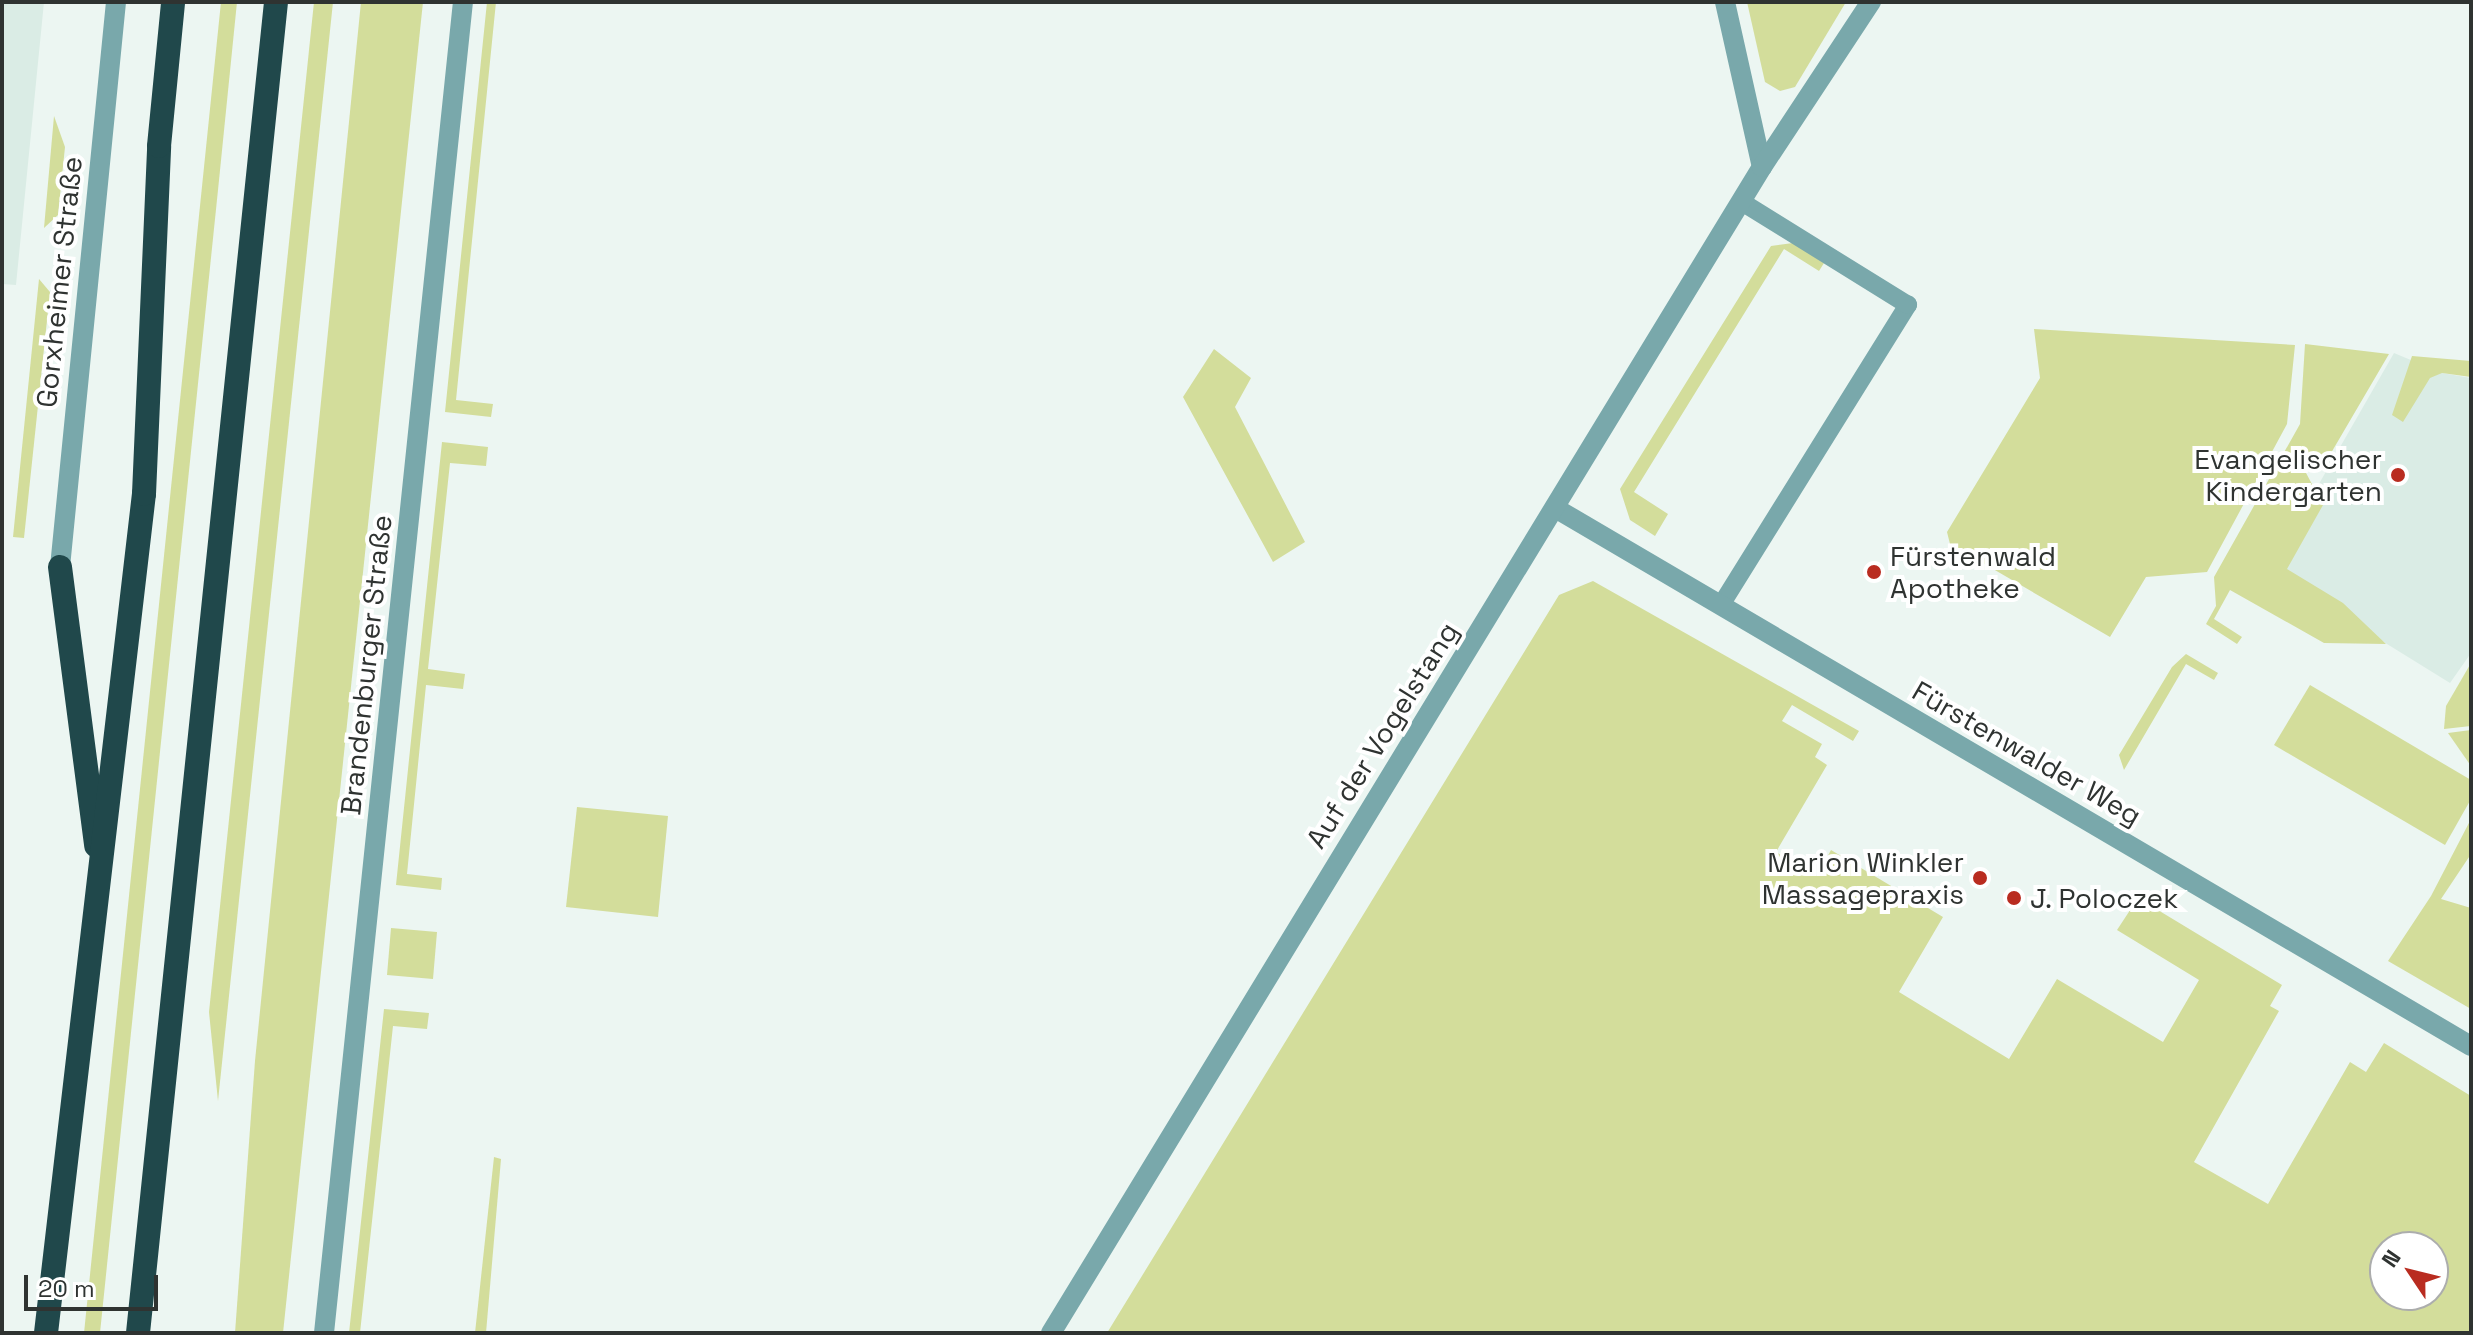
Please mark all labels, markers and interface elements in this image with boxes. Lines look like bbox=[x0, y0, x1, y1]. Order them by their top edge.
street label: Gorxheimer Straße bbox=[29, 155, 89, 409]
place label: Evangelischer Kindergarten bbox=[2194, 442, 2382, 508]
marker: Evangelischer Kindergarten bbox=[2389, 466, 2407, 484]
street label: Brandenburger Straße bbox=[334, 513, 398, 817]
place label: Fürstenwald Apotheke bbox=[1890, 539, 2056, 605]
marker: Fürstenwald Apotheke bbox=[1865, 563, 1883, 581]
street label: Auf der Vogelstang bbox=[1299, 616, 1465, 854]
street label: Fürstenwalder Weg bbox=[1906, 674, 2148, 832]
place label: Marion Winkler Massagepraxis bbox=[1762, 845, 1964, 911]
marker: Marion Winkler Massagepraxis bbox=[1971, 869, 1989, 887]
place label: J. Poloczek bbox=[2030, 881, 2179, 915]
marker: J. Poloczek bbox=[2005, 889, 2023, 907]
north arrow bbox=[2369, 1231, 2449, 1311]
text: N bbox=[2375, 1244, 2407, 1272]
scale bar bbox=[28, 1259, 162, 1309]
text: 20 m bbox=[38, 1273, 95, 1304]

